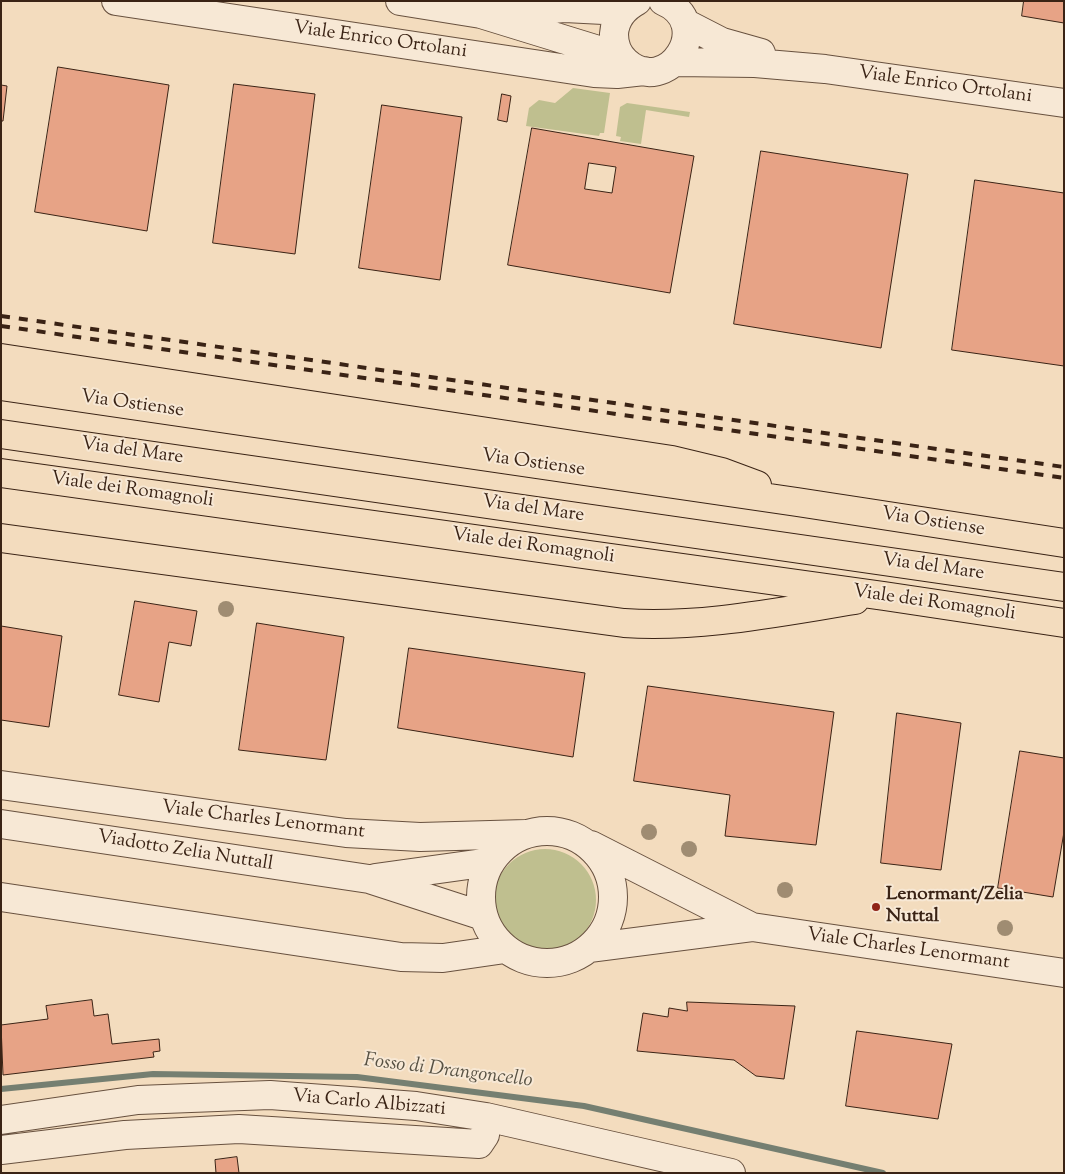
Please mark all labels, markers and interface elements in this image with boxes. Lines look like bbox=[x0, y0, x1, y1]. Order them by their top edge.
street label: Viale Enrico Ortolani bbox=[292, 18, 468, 64]
street label: Viale Enrico Ortolani bbox=[857, 63, 1033, 109]
street label: Via Ostiense bbox=[79, 386, 185, 424]
street label: Via del Mare bbox=[79, 434, 185, 470]
street label: Via Ostiense bbox=[480, 445, 586, 483]
street label: Viale dei Romagnoli bbox=[49, 468, 215, 514]
street label: Via del Mare bbox=[480, 492, 586, 528]
street label: Via Ostiense bbox=[880, 504, 986, 542]
street label: Viale dei Romagnoli bbox=[450, 524, 616, 570]
street label: Via del Mare bbox=[880, 550, 986, 586]
street label: Viale dei Romagnoli bbox=[851, 581, 1017, 627]
street label: Viale Charles Lenormant bbox=[160, 797, 366, 845]
street label: Viadotto Zelia Nuttall bbox=[95, 827, 275, 877]
place label: Lenormant/Zelia Nuttal bbox=[886, 885, 1023, 929]
marker: Lenormant/Zelia Nuttal bbox=[870, 901, 882, 913]
street label: Viale Charles Lenormant bbox=[805, 924, 1011, 976]
water label: Fosso di Drangoncello bbox=[362, 1050, 534, 1094]
street label: Via Carlo Albizzati bbox=[291, 1086, 447, 1122]

